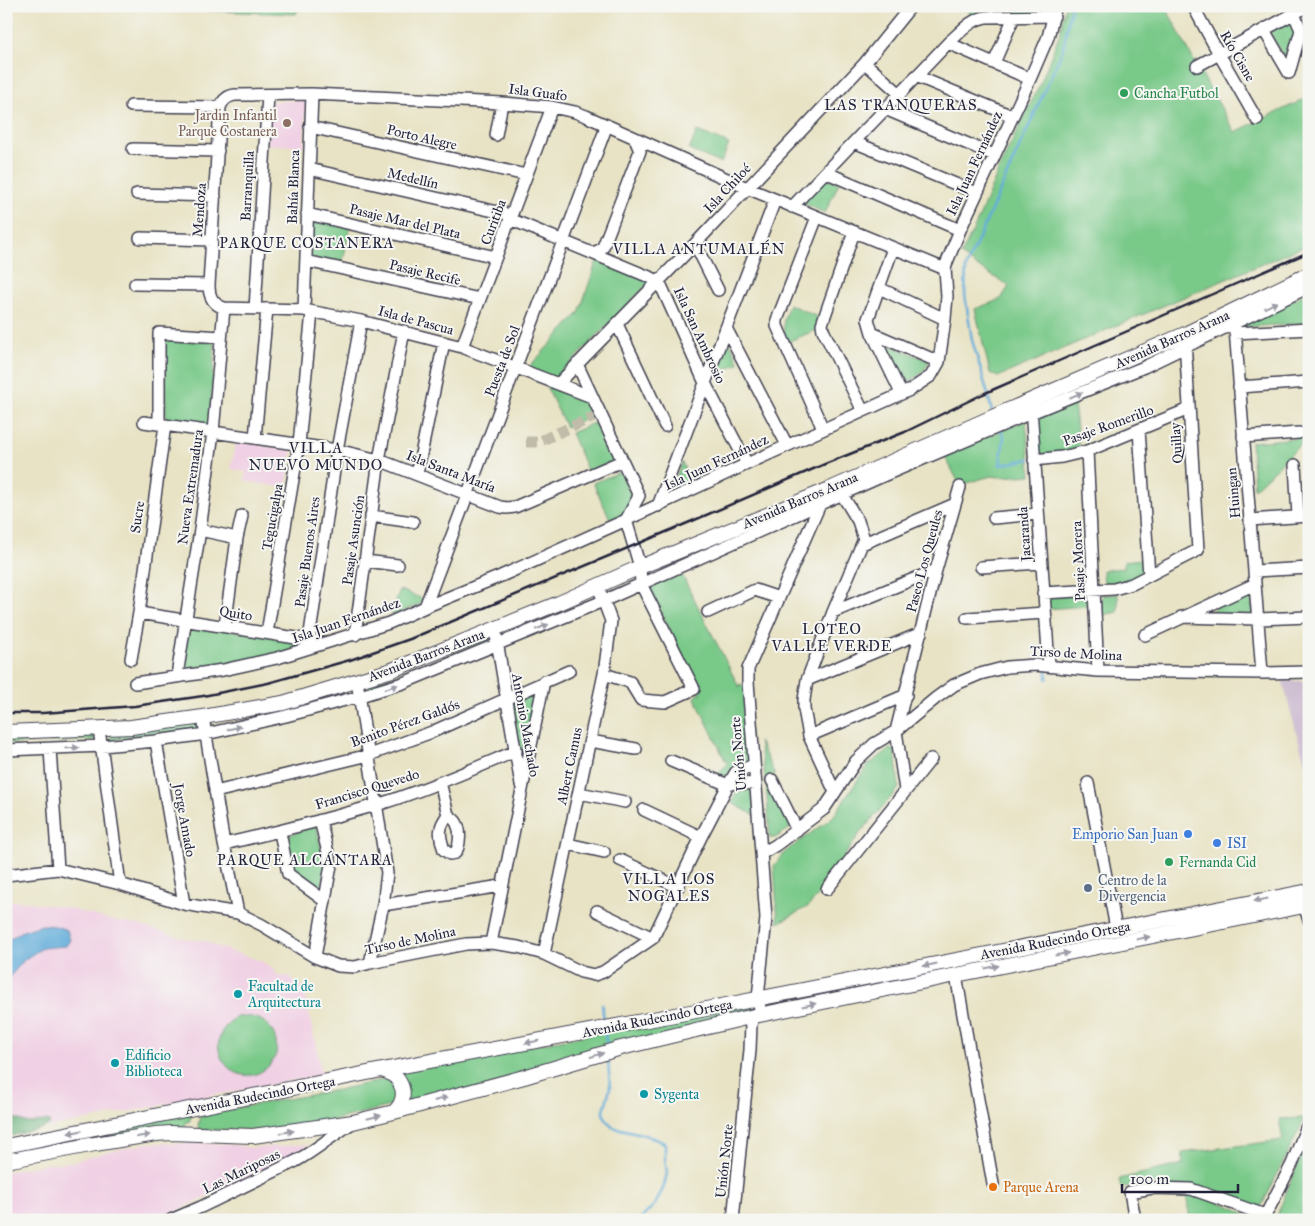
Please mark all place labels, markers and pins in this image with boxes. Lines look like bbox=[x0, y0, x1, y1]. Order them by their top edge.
place label: Cancha Futbol bbox=[1134, 85, 1219, 102]
marker: Cancha Futbol bbox=[1118, 87, 1130, 99]
place label: Jardin Infantil Parque Costanera bbox=[178, 107, 277, 141]
marker: Jardin Infantil Parque Costanera bbox=[281, 117, 293, 129]
place label: Emporio San Juan bbox=[1072, 826, 1178, 844]
marker: Emporio San Juan bbox=[1182, 828, 1194, 840]
place label: ISI bbox=[1227, 835, 1247, 852]
marker: ISI bbox=[1211, 837, 1223, 849]
place label: Fernanda Cid bbox=[1179, 854, 1256, 871]
marker: Fernanda Cid bbox=[1163, 856, 1175, 868]
place label: Centro de la Divergencia bbox=[1098, 872, 1167, 905]
marker: Centro de la Divergencia bbox=[1082, 882, 1094, 894]
place label: Facultad de Arquitectura bbox=[247, 978, 321, 1012]
marker: Facultad de Arquitectura bbox=[232, 988, 244, 1000]
place label: Edificio Biblioteca bbox=[125, 1047, 182, 1080]
marker: Edificio Biblioteca bbox=[109, 1057, 121, 1069]
place label: Sygenta bbox=[654, 1086, 699, 1103]
marker: Sygenta bbox=[638, 1088, 650, 1100]
place label: Parque Arena bbox=[1003, 1179, 1079, 1197]
marker: Parque Arena bbox=[987, 1181, 999, 1193]

